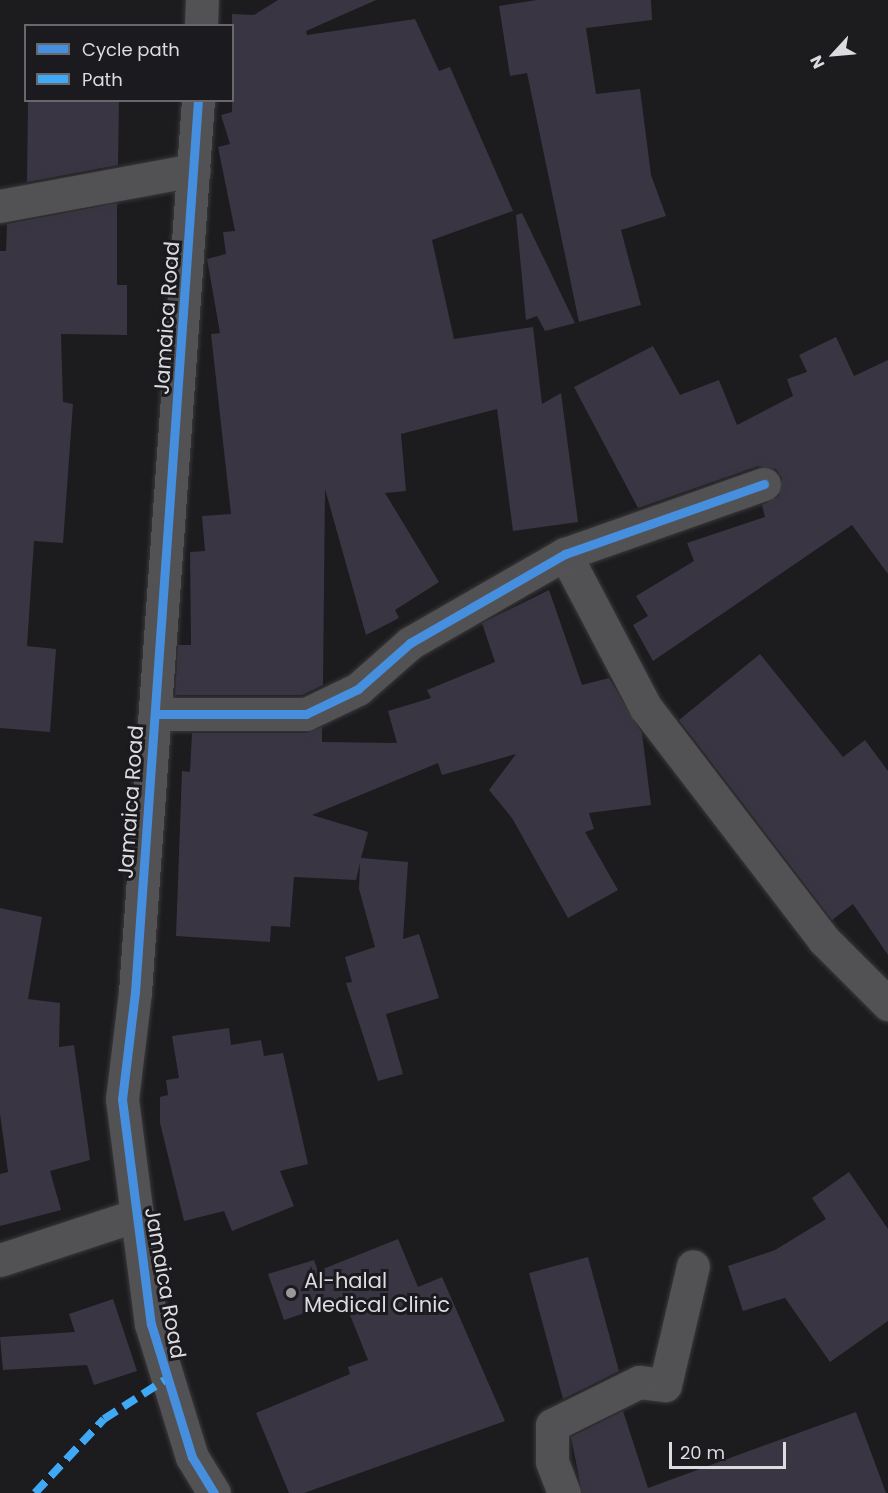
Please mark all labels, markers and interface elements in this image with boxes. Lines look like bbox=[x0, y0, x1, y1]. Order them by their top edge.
legend bbox=[24, 24, 234, 102]
north arrow bbox=[804, 24, 864, 84]
text: Cycle path bbox=[82, 37, 180, 62]
text: N bbox=[804, 52, 830, 73]
text: Path bbox=[82, 67, 123, 92]
street label: Jamaica Road bbox=[149, 241, 185, 395]
street label: Jamaica Road bbox=[113, 725, 149, 879]
street label: Jamaica Road bbox=[139, 1205, 191, 1361]
place label: Al-halal Medical Clinic bbox=[304, 1268, 450, 1318]
marker: Al-halal Medical Clinic bbox=[282, 1284, 300, 1302]
scale bar bbox=[672, 1430, 789, 1468]
text: 20 m bbox=[680, 1440, 725, 1465]

